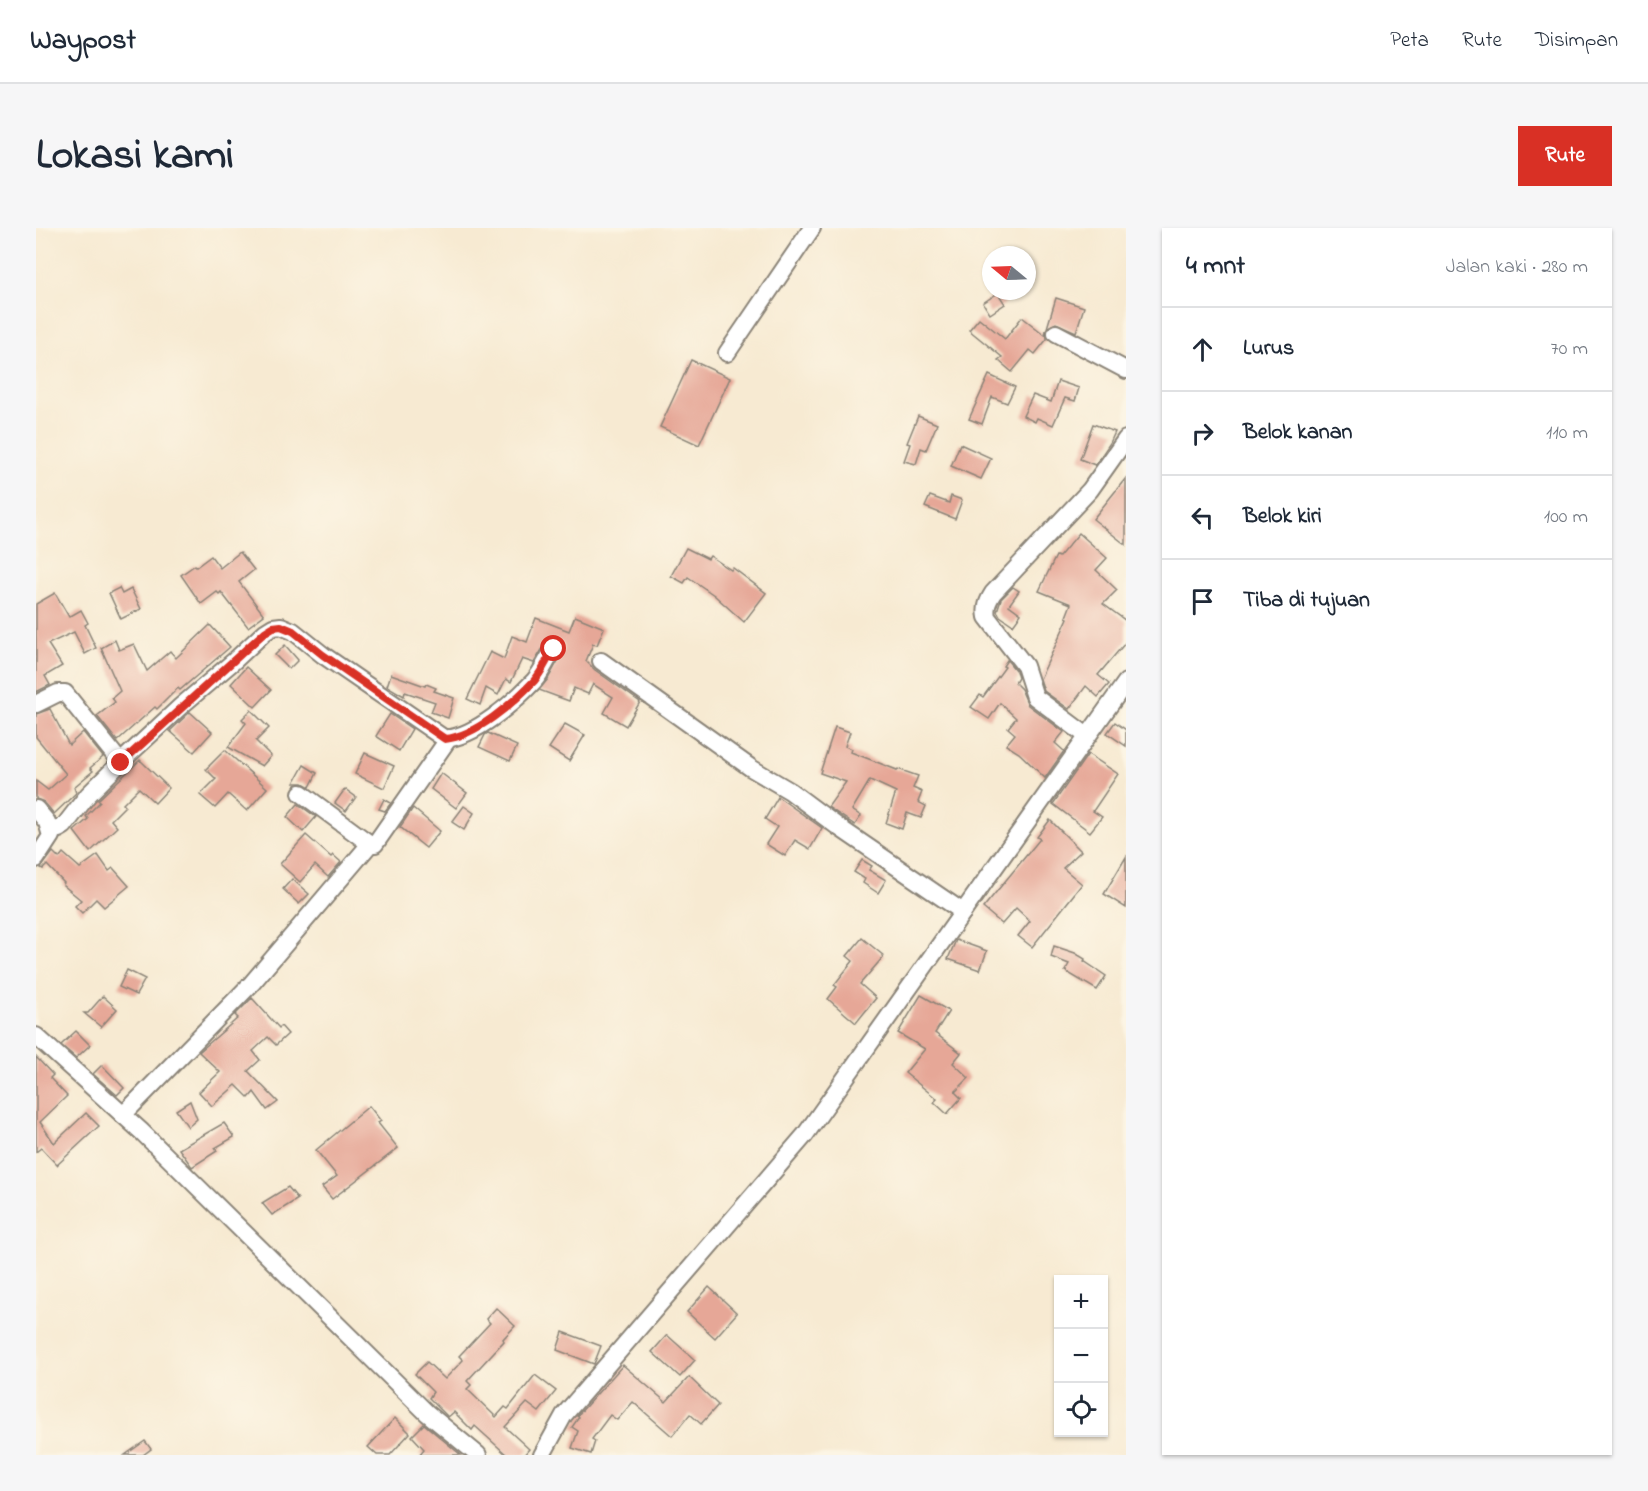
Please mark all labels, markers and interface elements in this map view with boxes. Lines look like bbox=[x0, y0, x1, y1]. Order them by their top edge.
text: Waypost bbox=[30, 21, 136, 62]
text: Peta bbox=[1390, 26, 1429, 56]
text: Rute bbox=[1462, 26, 1502, 56]
text: Disimpan bbox=[1535, 26, 1618, 56]
text: Lokasi kami bbox=[36, 126, 234, 187]
button: Rute bbox=[1518, 126, 1612, 186]
north arrow bbox=[982, 246, 1036, 300]
text: 4 mnt bbox=[1186, 248, 1245, 286]
text: Jalan kaki · 280 m bbox=[1446, 253, 1588, 282]
icon: ahead bbox=[1186, 333, 1219, 366]
text: Lurus bbox=[1243, 333, 1294, 365]
text: 70 m bbox=[1551, 335, 1588, 364]
icon: right bbox=[1186, 417, 1219, 450]
text: Belok kanan bbox=[1243, 417, 1352, 449]
text: 110 m bbox=[1546, 419, 1588, 448]
icon: left bbox=[1186, 501, 1219, 534]
text: Belok kiri bbox=[1243, 501, 1322, 533]
text: 100 m bbox=[1544, 503, 1588, 532]
icon: arrive bbox=[1186, 585, 1219, 618]
text: Tiba di tujuan bbox=[1243, 585, 1370, 617]
route start bbox=[540, 635, 566, 661]
route end bbox=[107, 749, 133, 775]
map controls bbox=[1054, 1275, 1108, 1437]
button: + bbox=[1054, 1275, 1108, 1329]
button: − bbox=[1054, 1329, 1108, 1383]
button: locate bbox=[1054, 1383, 1108, 1437]

